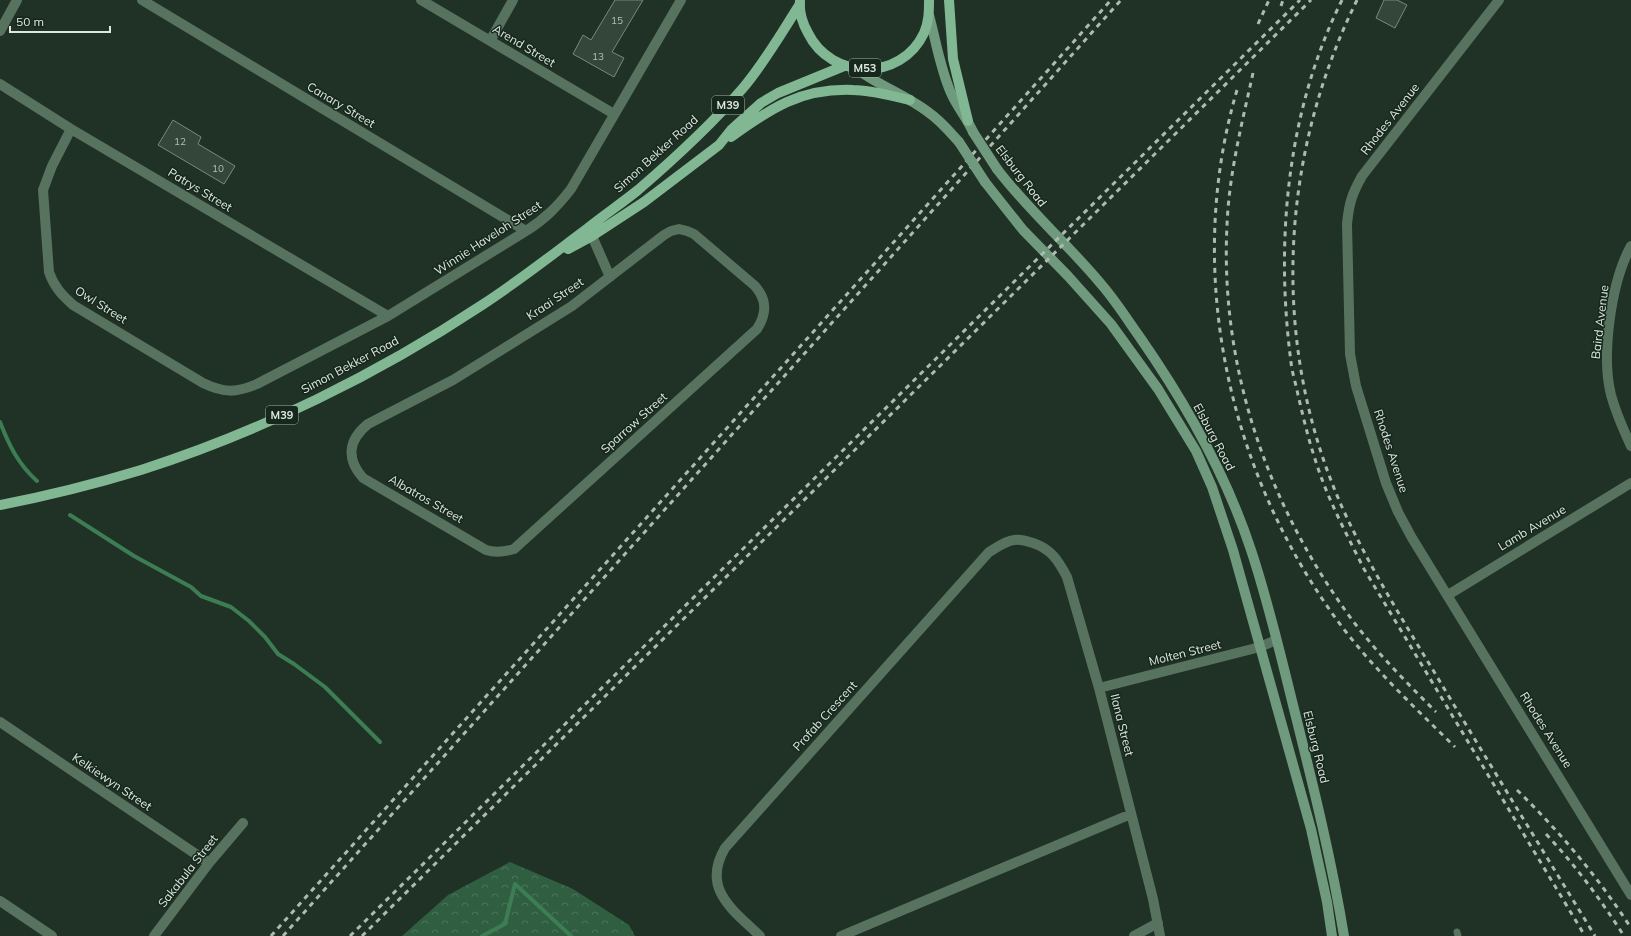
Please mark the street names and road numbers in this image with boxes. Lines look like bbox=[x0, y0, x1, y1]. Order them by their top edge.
street label: Arend Street bbox=[490, 21, 558, 70]
road number: M53 bbox=[849, 59, 881, 77]
street label: Canary Street bbox=[304, 78, 378, 131]
street label: Rhodes Avenue bbox=[1357, 80, 1422, 158]
road number: M39 bbox=[712, 96, 744, 114]
street label: Simon Bekker Road bbox=[610, 112, 701, 195]
street label: Elsburg Road bbox=[993, 142, 1050, 209]
street label: Patrys Street bbox=[165, 165, 235, 215]
street label: Winnie Haveloh Street bbox=[431, 197, 544, 278]
street label: Kraai Street bbox=[523, 274, 586, 323]
street label: Owl Street bbox=[72, 283, 130, 327]
street label: Baird Avenue bbox=[1588, 284, 1611, 360]
street label: Simon Bekker Road bbox=[298, 333, 401, 397]
street label: Sparrow Street bbox=[597, 389, 670, 456]
street label: Elsburg Road bbox=[1190, 401, 1238, 473]
road number: M39 bbox=[266, 406, 298, 424]
street label: Rhodes Avenue bbox=[1371, 407, 1412, 494]
street label: Albatros Street bbox=[386, 471, 466, 526]
street label: Lamb Avenue bbox=[1495, 501, 1568, 554]
street label: Molten Street bbox=[1147, 636, 1223, 669]
street label: Profab Crescent bbox=[789, 678, 860, 754]
street label: Rhodes Avenue bbox=[1517, 689, 1576, 771]
street label: Ilana Street bbox=[1108, 692, 1137, 758]
street label: Elsburg Road bbox=[1300, 709, 1333, 785]
street label: Kelkiewyn Street bbox=[70, 749, 155, 814]
street label: Sakabula Street bbox=[154, 831, 221, 910]

